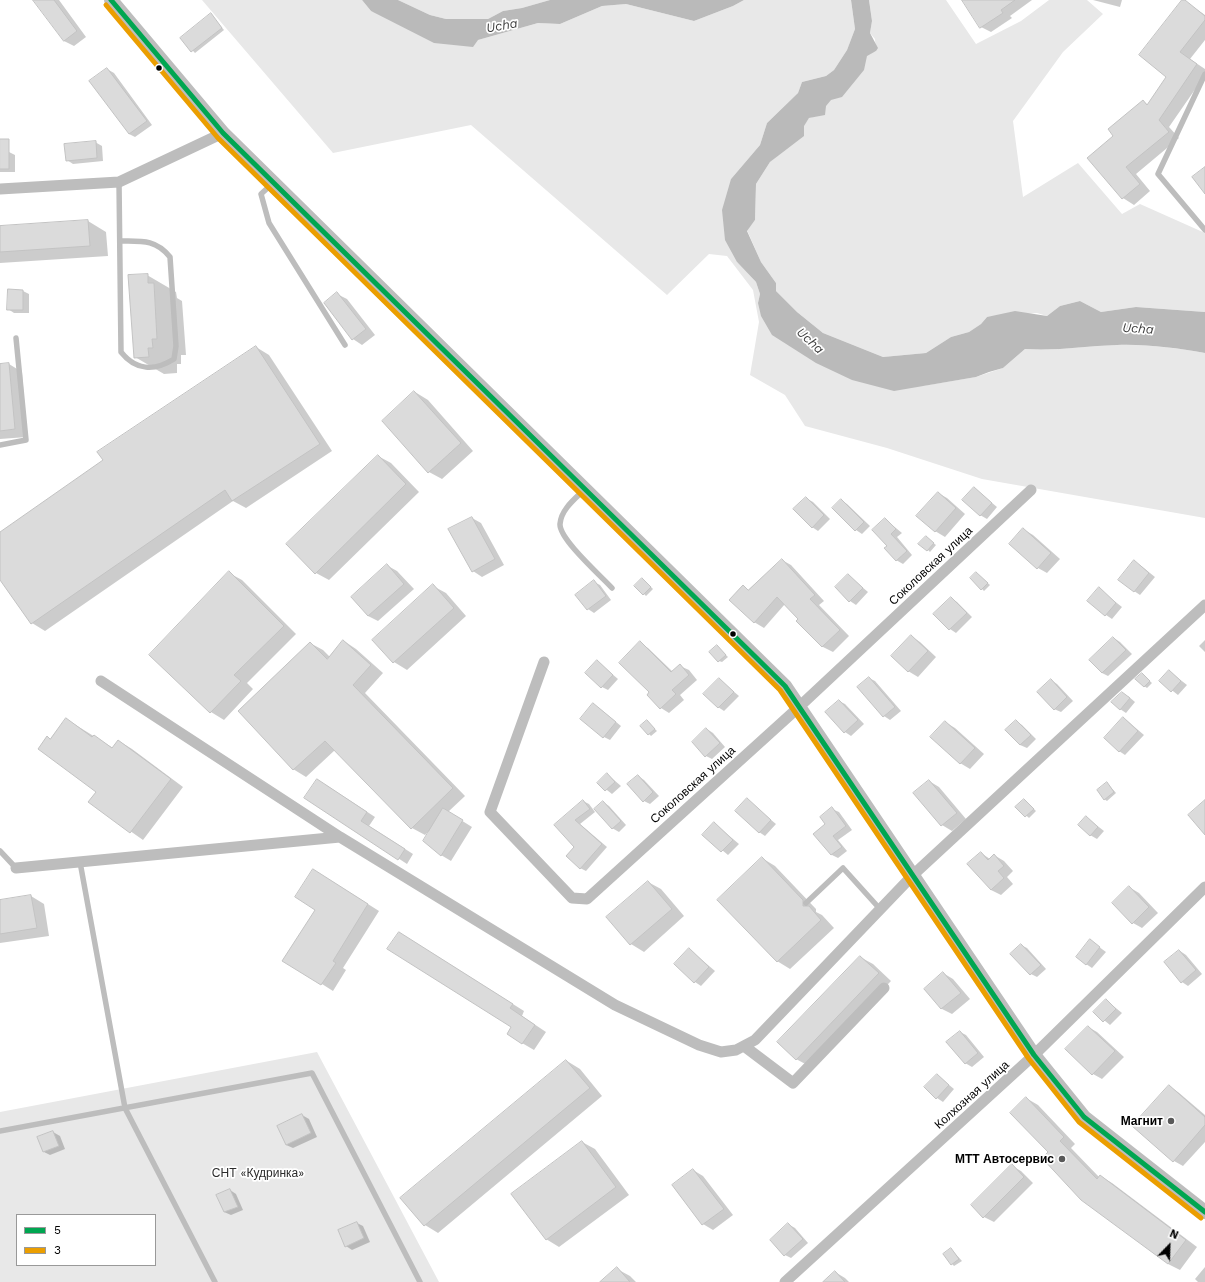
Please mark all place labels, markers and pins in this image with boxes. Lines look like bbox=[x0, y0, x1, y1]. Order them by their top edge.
unlabelled marker bbox=[154, 63, 164, 73]
unlabelled marker bbox=[728, 629, 738, 639]
place label: Магнит bbox=[1121, 1114, 1163, 1128]
marker: Магнит bbox=[1166, 1116, 1176, 1126]
place label: МТТ Автосервис bbox=[955, 1152, 1054, 1166]
marker: МТТ Автосервис bbox=[1057, 1154, 1067, 1164]

